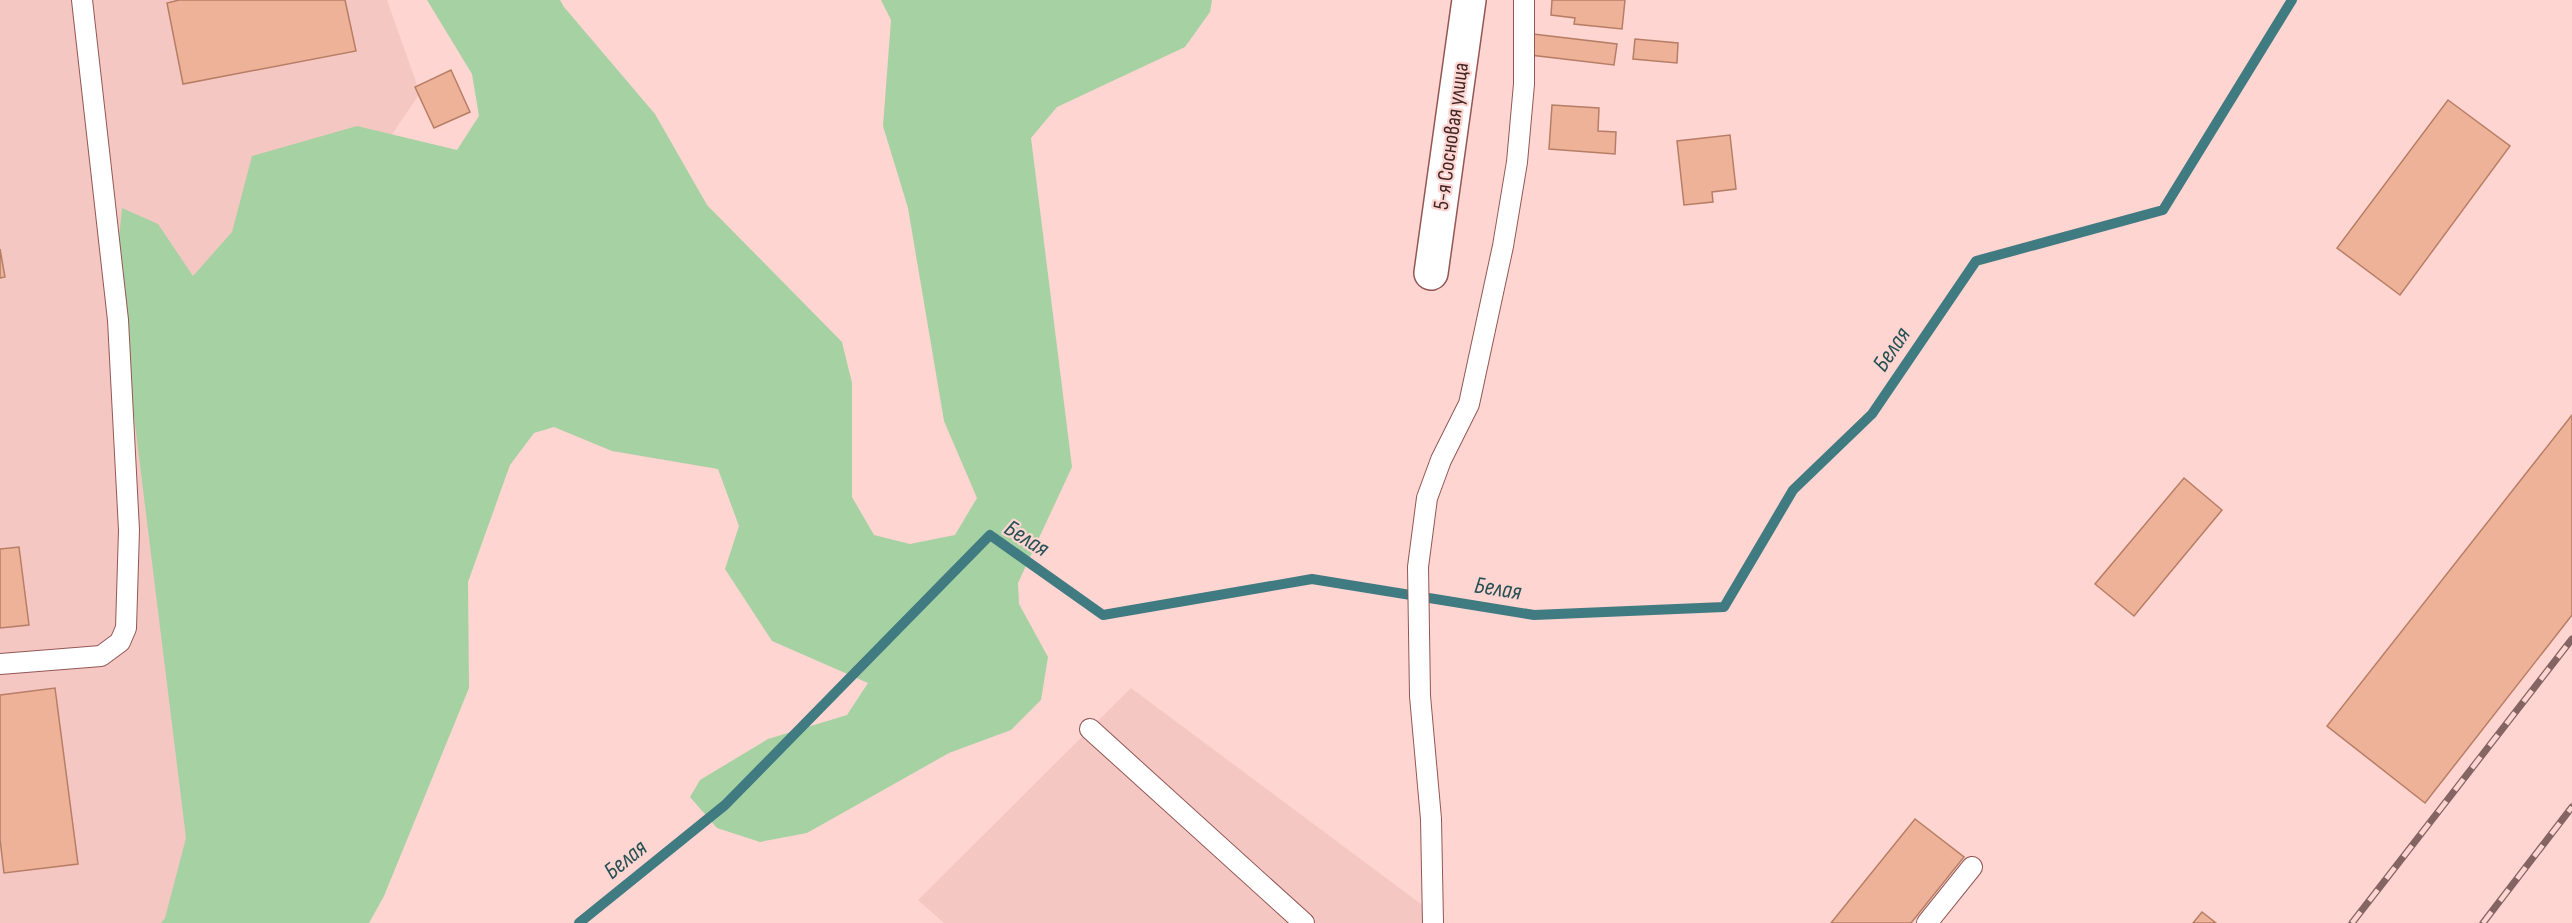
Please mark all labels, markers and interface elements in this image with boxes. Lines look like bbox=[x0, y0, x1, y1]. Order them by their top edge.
street label: 5-я Сосновая улица bbox=[1428, 61, 1475, 212]
water label: Белая bbox=[1866, 321, 1917, 377]
water label: Белая bbox=[999, 514, 1055, 564]
water label: Белая bbox=[1472, 570, 1524, 607]
water label: Белая bbox=[598, 833, 653, 885]

